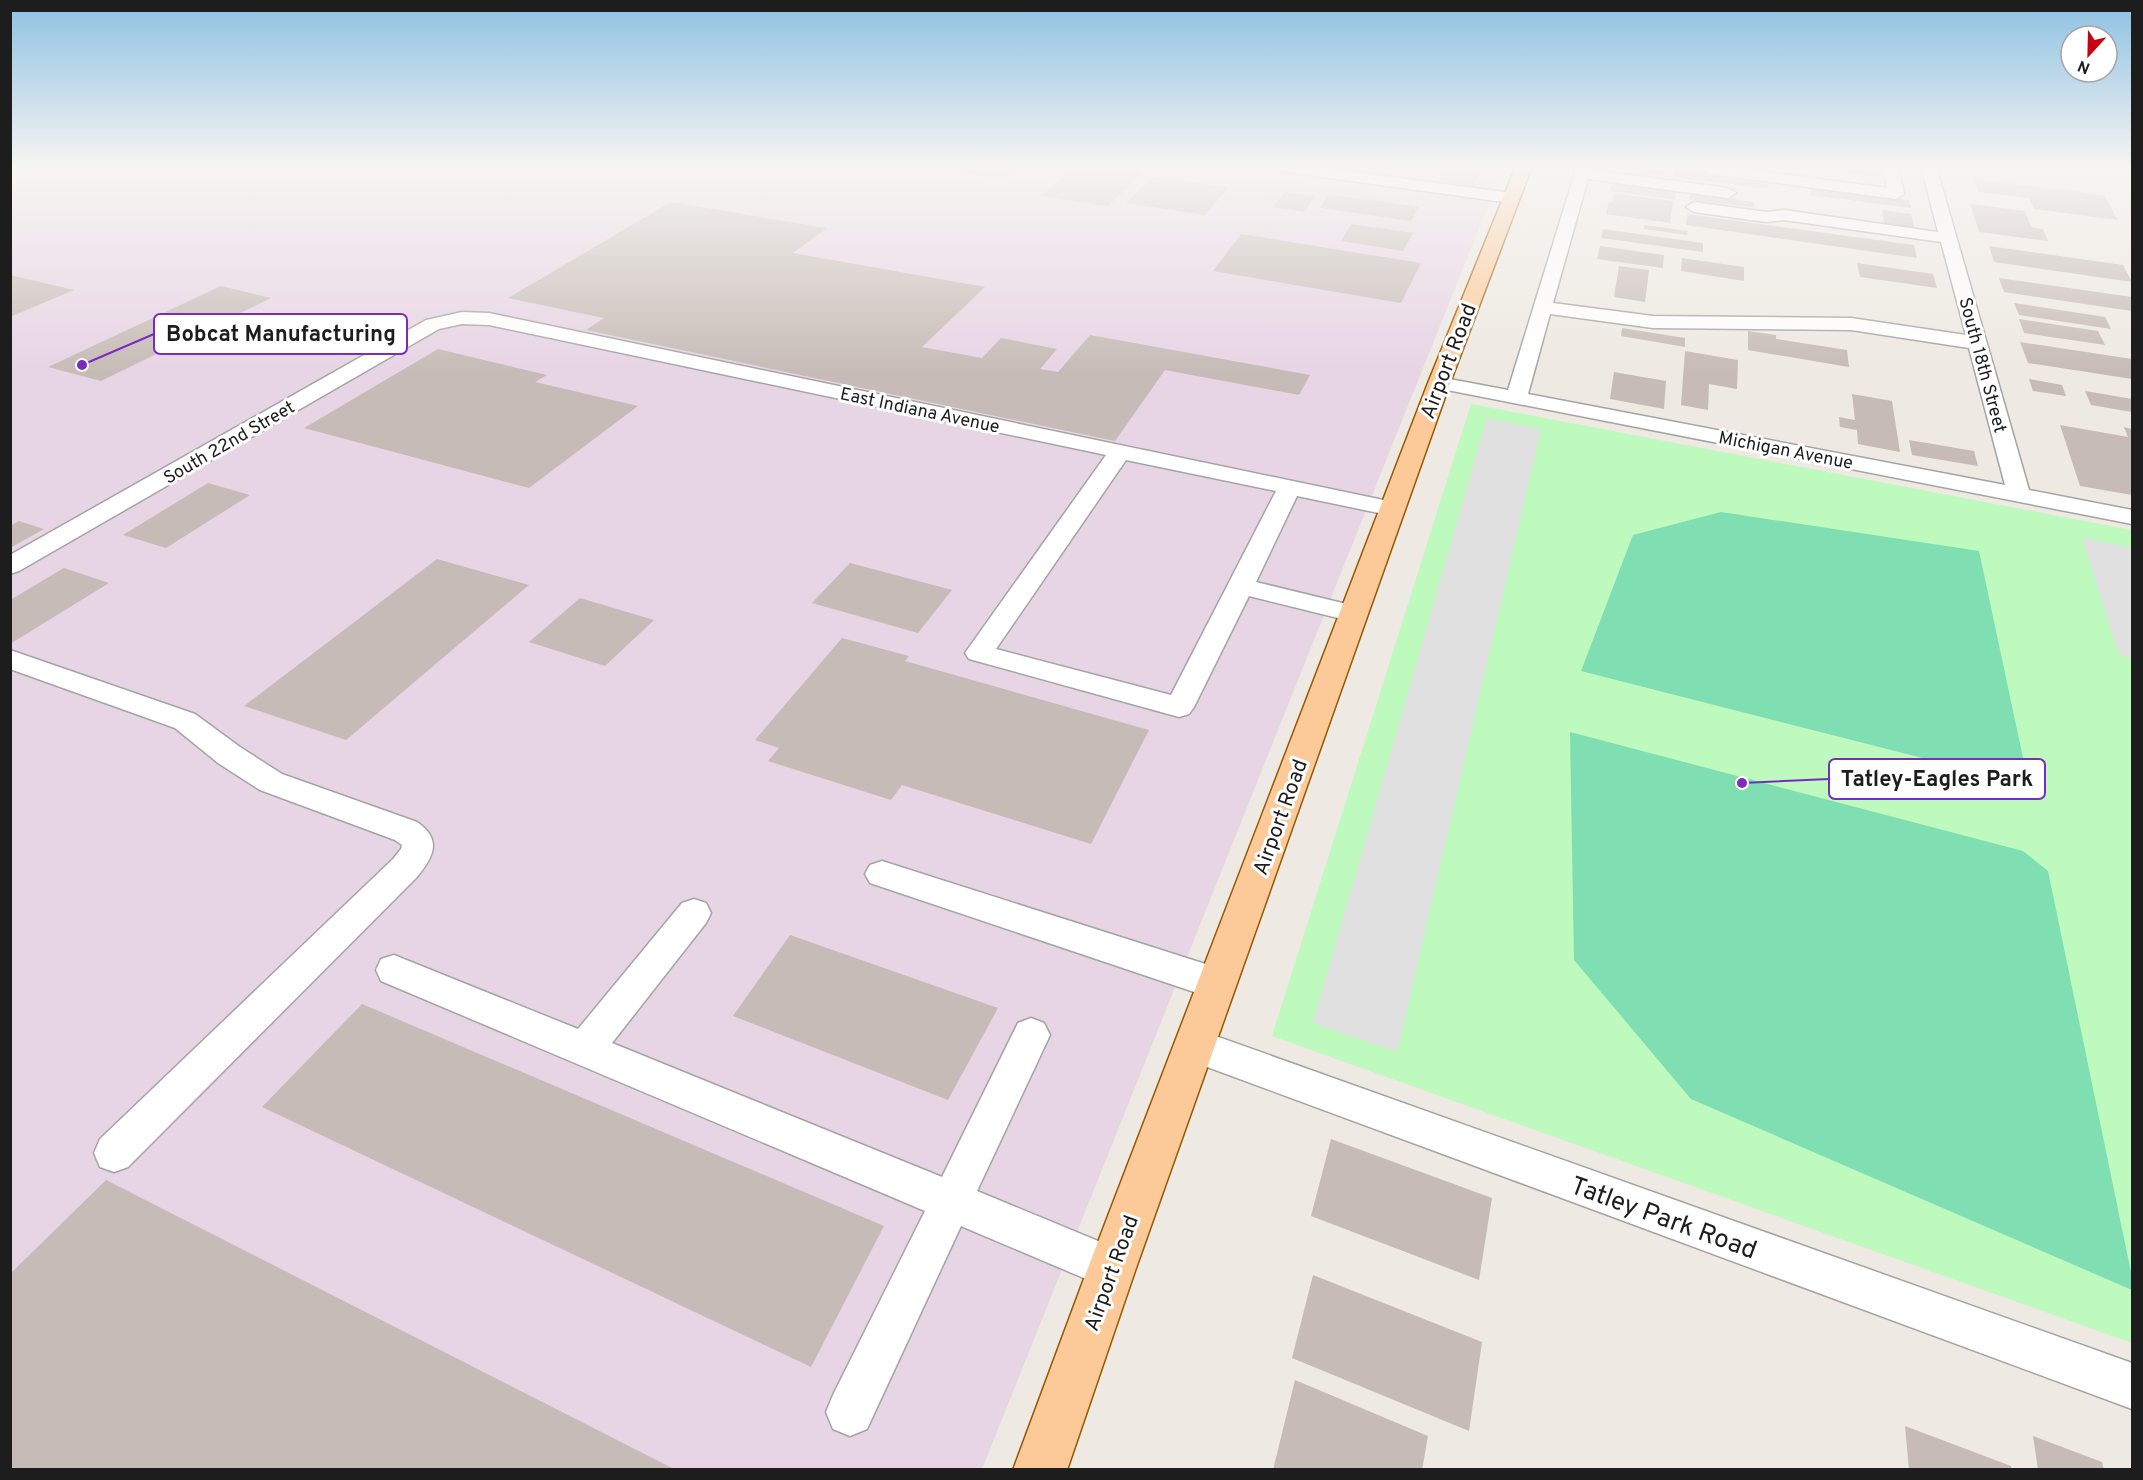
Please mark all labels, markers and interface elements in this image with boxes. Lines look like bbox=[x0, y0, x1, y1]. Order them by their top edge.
north arrow bbox=[2059, 24, 2119, 84]
text: N bbox=[2075, 55, 2093, 77]
street label: South 18th Street bbox=[1952, 295, 2011, 436]
street label: Airport Road bbox=[1415, 300, 1484, 423]
callout: Bobcat Manufacturing bbox=[154, 314, 407, 354]
text: Bobcat Manufacturing bbox=[166, 322, 396, 349]
street label: East Indiana Avenue bbox=[838, 383, 1002, 440]
street label: South 22nd Street bbox=[160, 396, 299, 490]
street label: Michigan Avenue bbox=[1717, 427, 1855, 476]
street label: Airport Road bbox=[1248, 756, 1315, 879]
callout: Tatley-Eagles Park bbox=[1829, 759, 2045, 799]
text: Tatley-Eagles Park bbox=[1841, 767, 2033, 794]
street label: Tatley Park Road bbox=[1565, 1170, 1761, 1268]
street label: Airport Road bbox=[1079, 1212, 1146, 1335]

